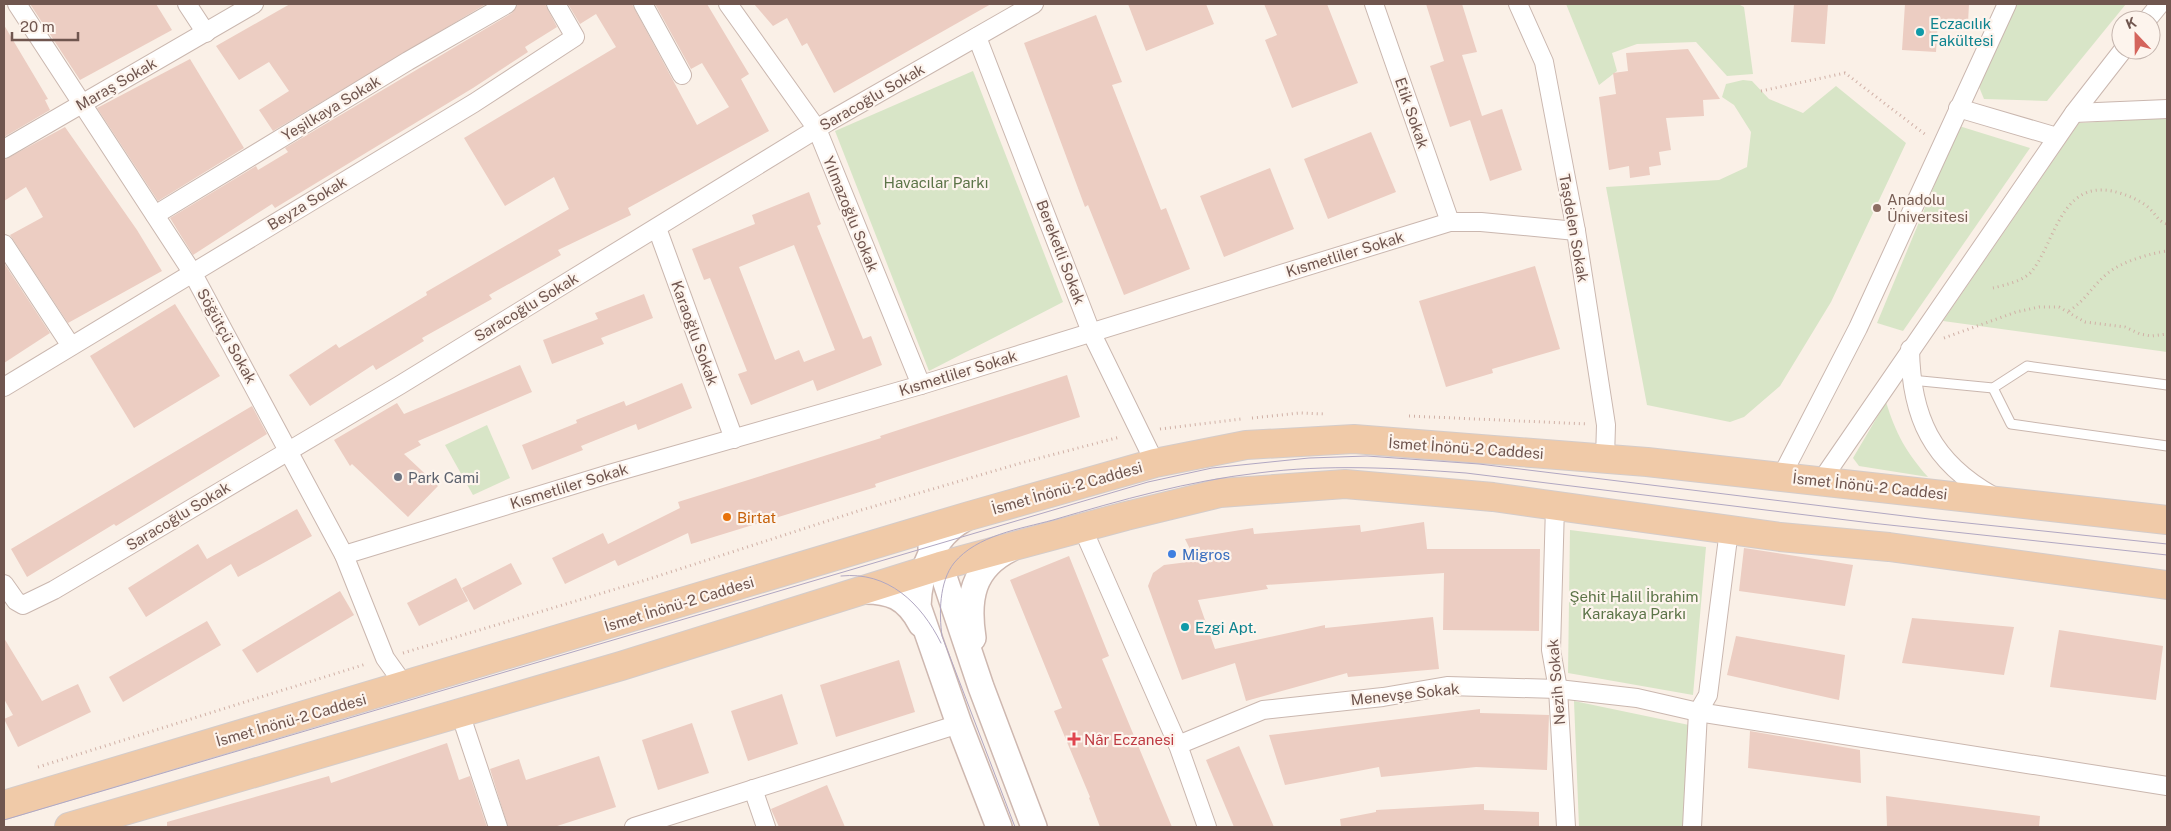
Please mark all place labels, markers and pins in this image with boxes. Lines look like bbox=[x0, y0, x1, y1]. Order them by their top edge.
place label: Eczacılık Fakültesi bbox=[1930, 15, 1993, 49]
marker: Eczacılık Fakültesi bbox=[1914, 26, 1926, 38]
place label: Anadolu Üniversitesi bbox=[1887, 191, 1968, 225]
marker: Anadolu Üniversitesi bbox=[1871, 202, 1883, 214]
place label: Park Cami bbox=[408, 469, 479, 486]
marker: Park Cami bbox=[392, 471, 404, 483]
place label: Birtat bbox=[737, 509, 776, 526]
marker: Birtat bbox=[721, 511, 733, 523]
place label: Migros bbox=[1182, 546, 1230, 563]
marker: Migros bbox=[1166, 548, 1178, 560]
place label: Ezgi Apt. bbox=[1195, 619, 1257, 636]
marker: Ezgi Apt. bbox=[1179, 621, 1191, 633]
place label: Nâr Eczanesi bbox=[1084, 731, 1174, 748]
marker: Nâr Eczanesi bbox=[1068, 733, 1080, 745]

